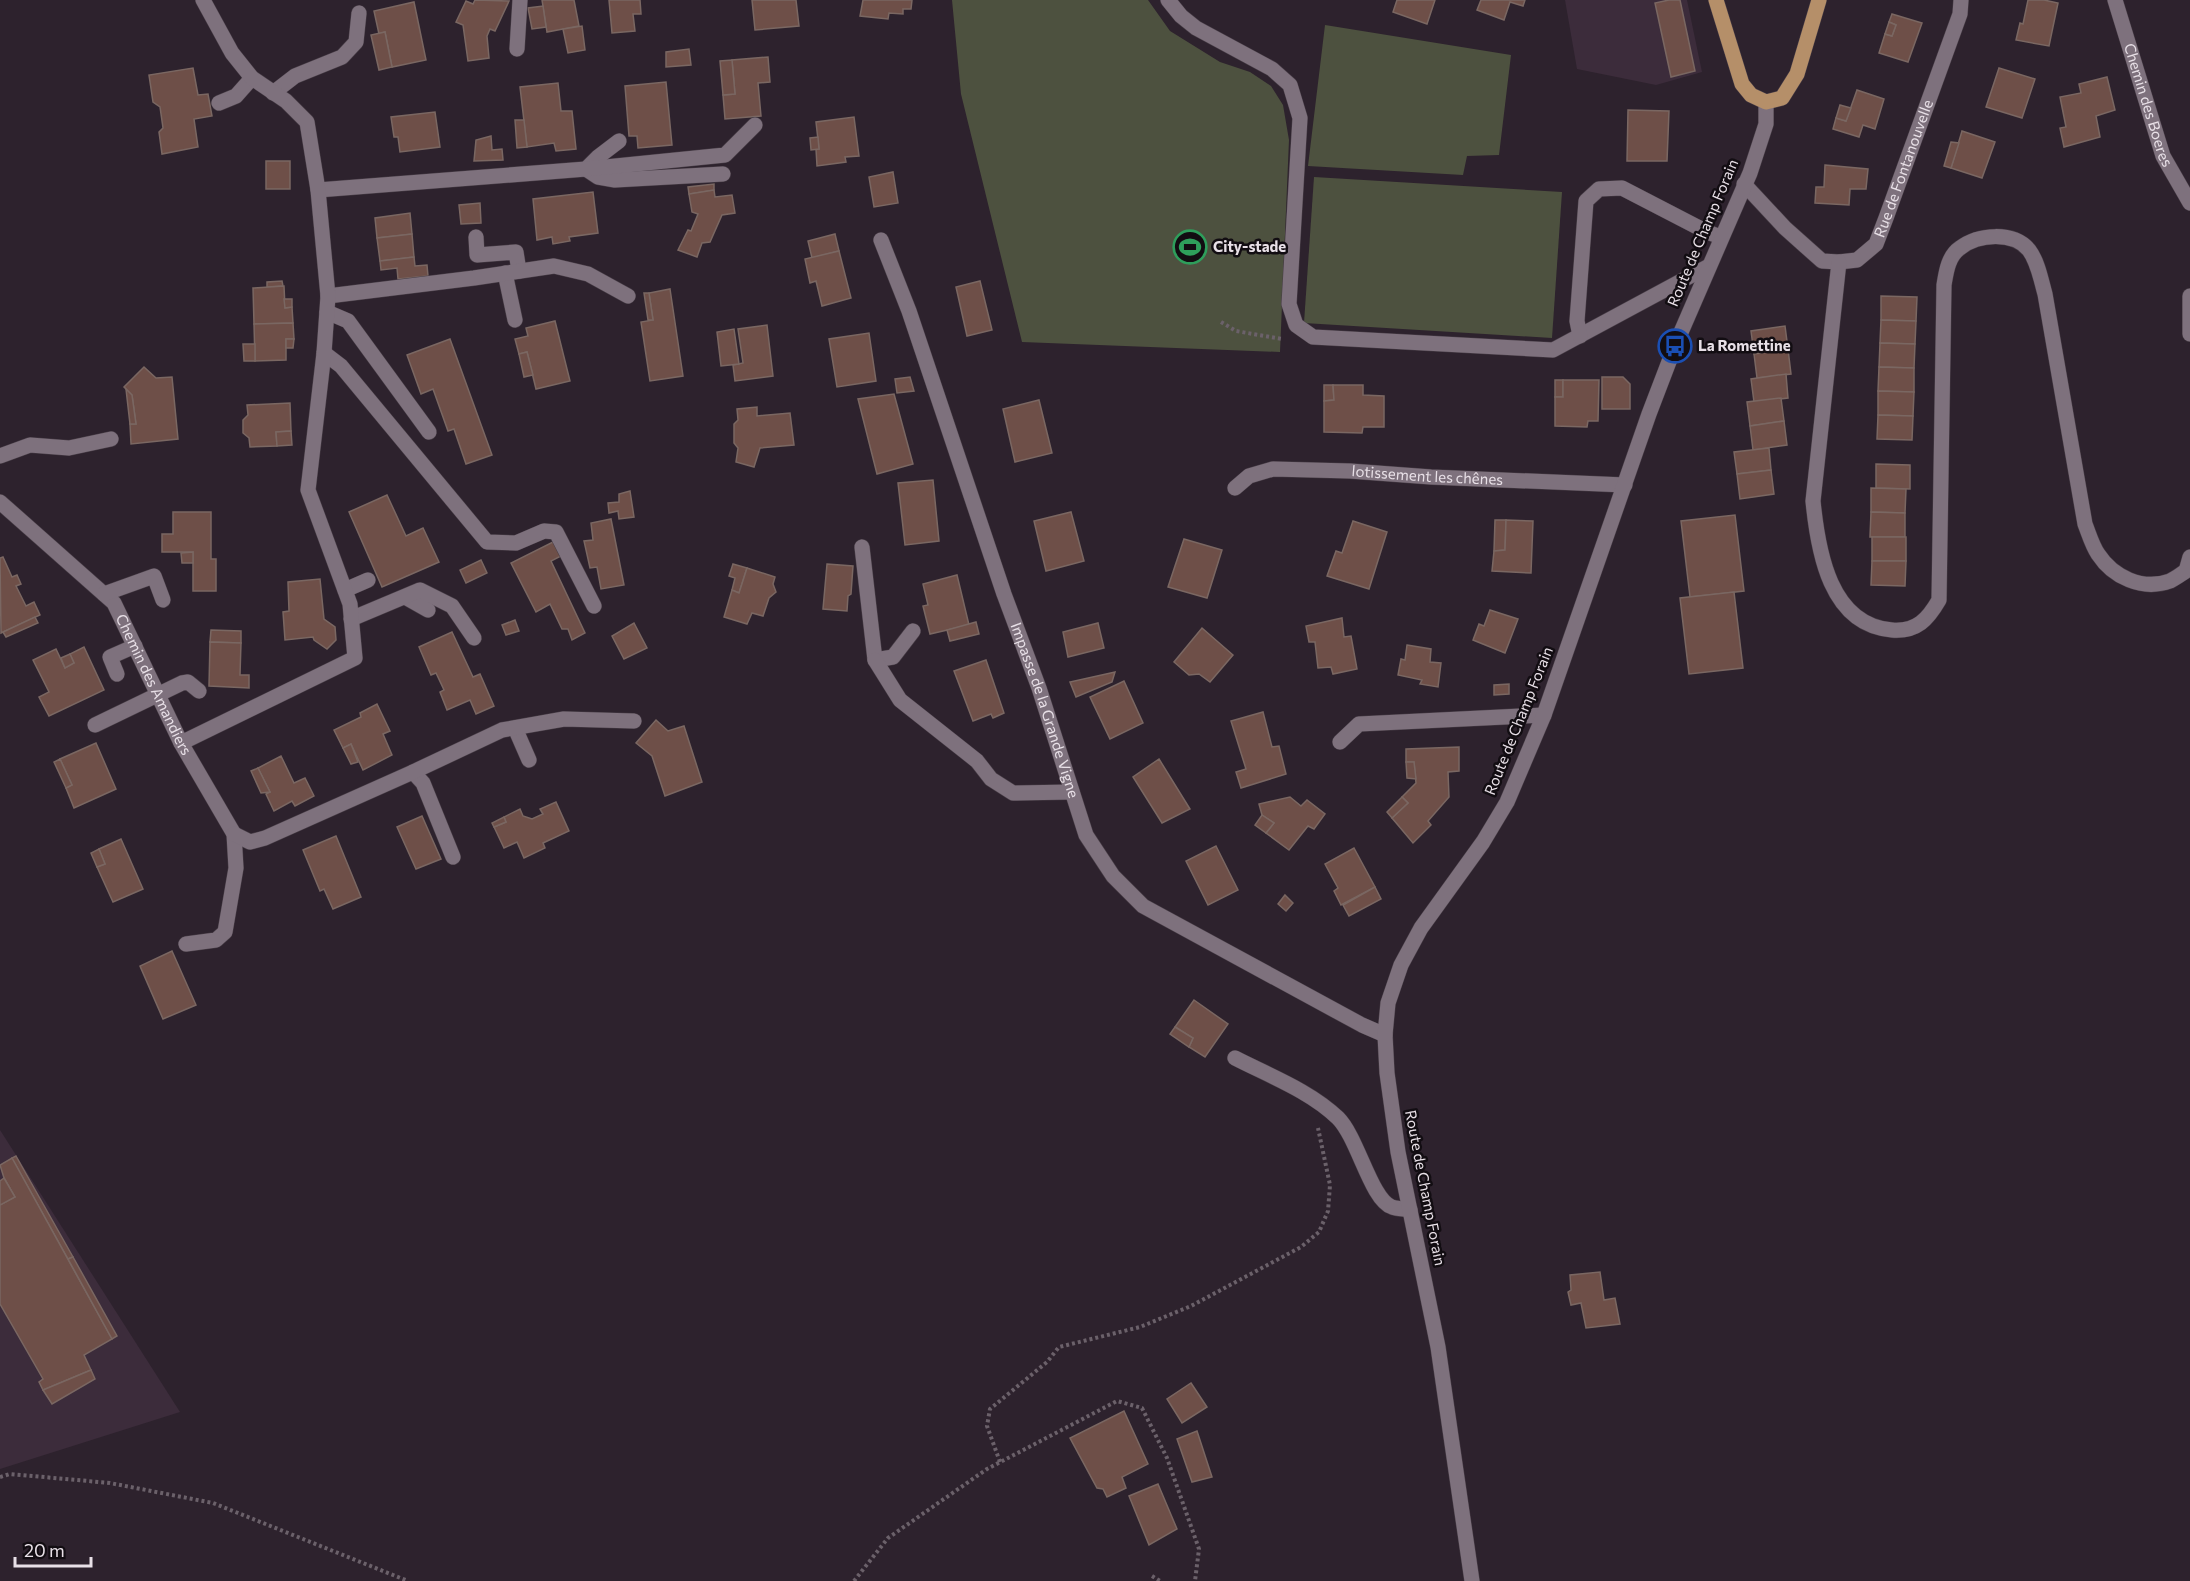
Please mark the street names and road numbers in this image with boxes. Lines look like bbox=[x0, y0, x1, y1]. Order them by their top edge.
street label: Chemin des Boeres bbox=[2121, 41, 2177, 170]
street label: Rue de Fontanouvelle bbox=[1869, 97, 1936, 240]
street label: Route de Champ Forain bbox=[1663, 156, 1741, 309]
street label: lotissement les chênes bbox=[1351, 461, 1504, 488]
street label: Chemin des Amandiers bbox=[113, 611, 196, 758]
street label: Impasse de la Grande Vigne bbox=[1007, 620, 1084, 800]
street label: Route de Champ Forain bbox=[1480, 644, 1556, 797]
street label: Route de Champ Forain bbox=[1402, 1108, 1450, 1267]

